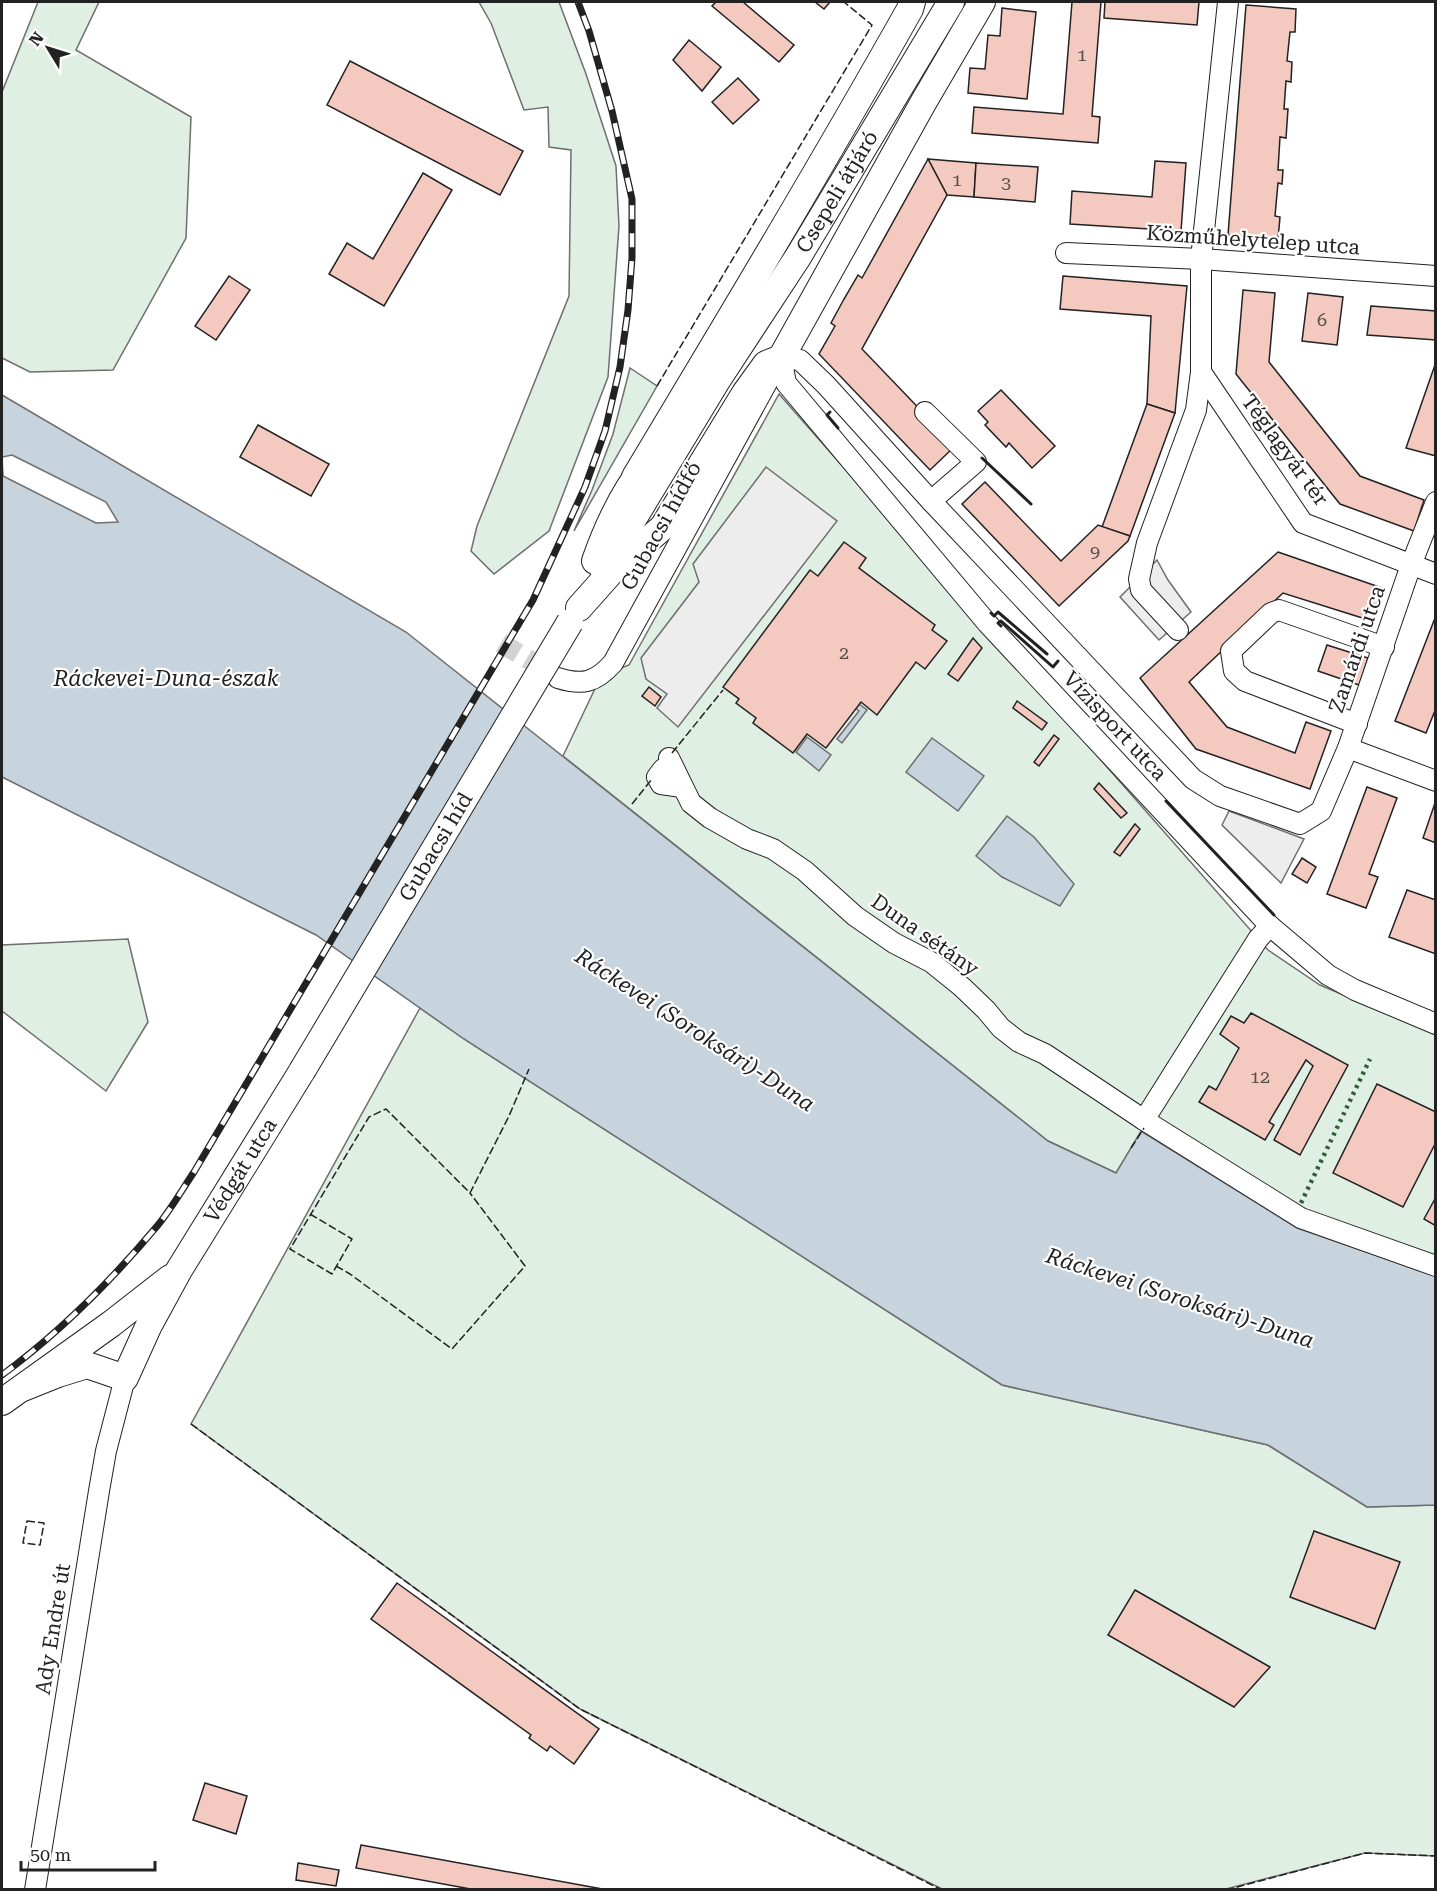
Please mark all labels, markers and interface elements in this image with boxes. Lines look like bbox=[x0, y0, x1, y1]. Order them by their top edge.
north arrow bbox=[18, 18, 78, 78]
text: N bbox=[25, 28, 48, 50]
house number: 1 bbox=[1077, 44, 1087, 65]
street label: Csepeli átjáró bbox=[791, 126, 883, 257]
house number: 1 bbox=[952, 169, 962, 190]
house number: 3 bbox=[1001, 172, 1011, 193]
street label: Közműhelytelep utca bbox=[1145, 221, 1361, 259]
house number: 6 bbox=[1317, 309, 1327, 330]
street label: Téglagyár tér bbox=[1237, 390, 1333, 510]
street label: Gubacsi hídfő bbox=[616, 458, 706, 594]
house number: 9 bbox=[1090, 541, 1100, 562]
street label: Zamárdi utca bbox=[1324, 582, 1390, 716]
house number: 2 bbox=[839, 642, 849, 663]
water label: Ráckevei-Duna-észak bbox=[52, 666, 279, 691]
street label: Vízisport utca bbox=[1058, 666, 1172, 786]
street label: Gubacsi híd bbox=[394, 788, 478, 905]
street label: Duna sétány bbox=[867, 889, 984, 981]
water label: Ráckevei (Soroksári)-Duna bbox=[570, 943, 819, 1117]
house number: 12 bbox=[1250, 1066, 1270, 1087]
street label: Védgát utca bbox=[199, 1113, 282, 1227]
water label: Ráckevei (Soroksári)-Duna bbox=[1042, 1243, 1317, 1353]
street label: Ady Endre út bbox=[31, 1562, 75, 1696]
scale bar bbox=[21, 1834, 154, 1872]
text: 50 m bbox=[30, 1844, 71, 1865]

